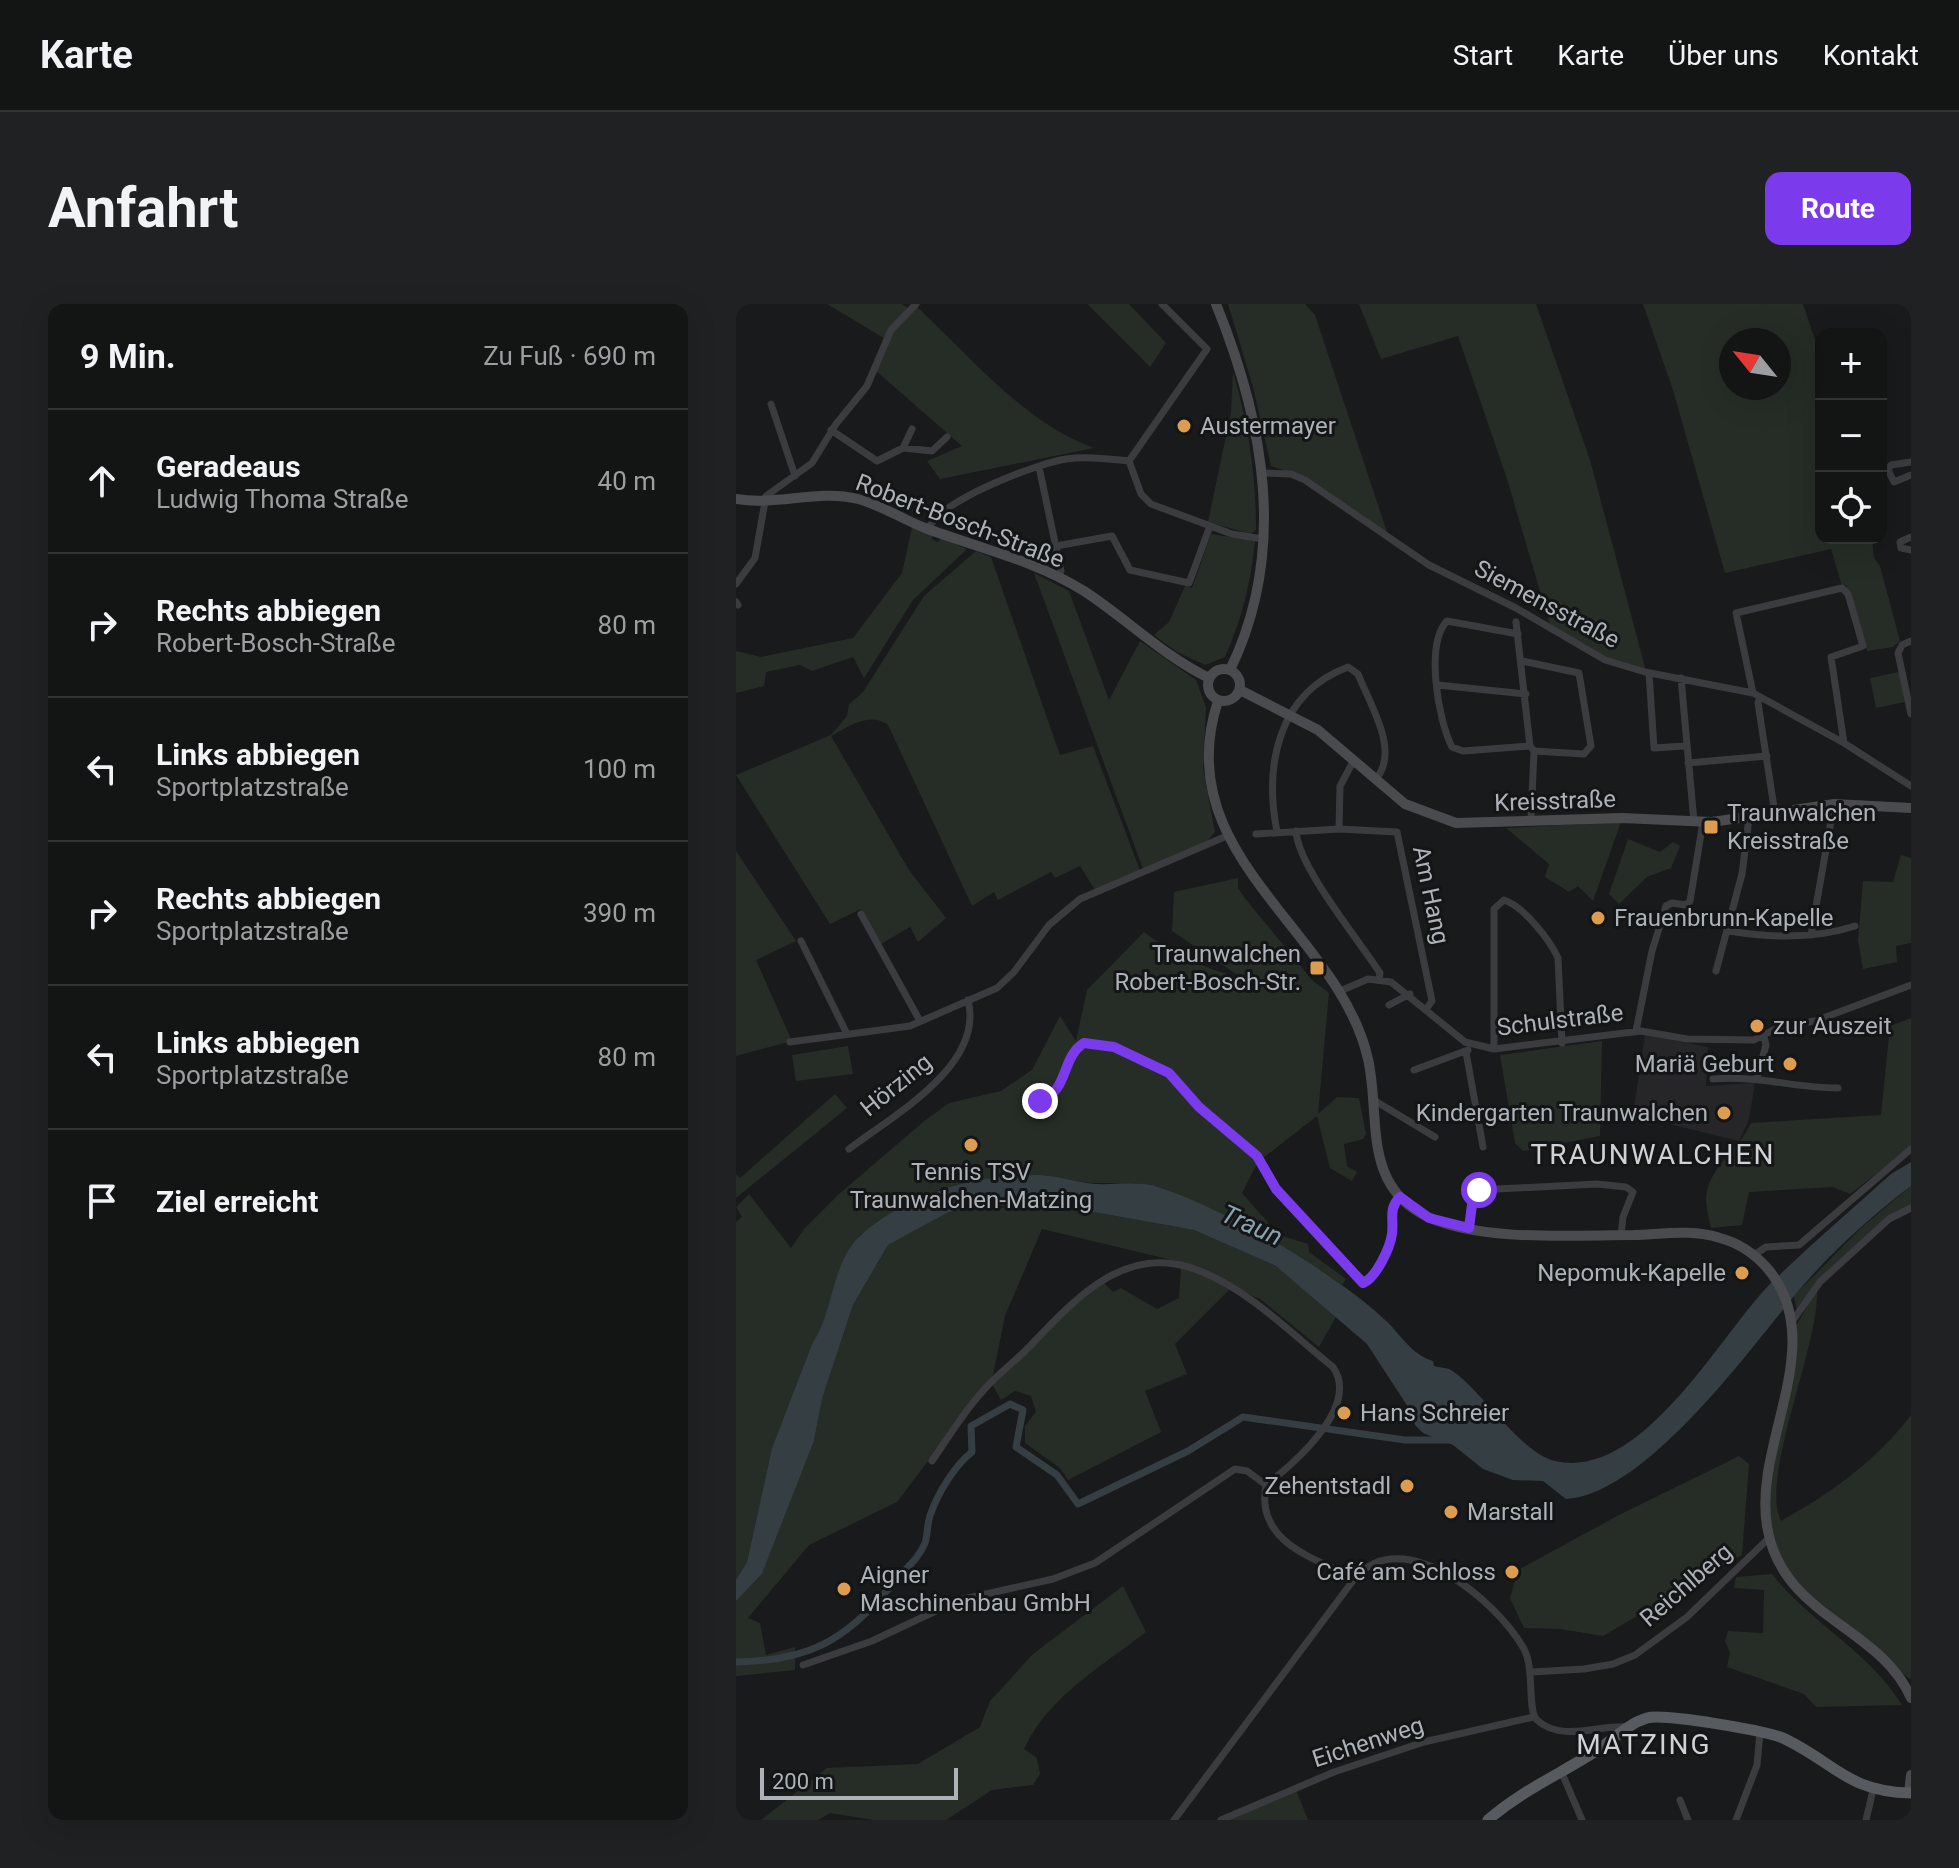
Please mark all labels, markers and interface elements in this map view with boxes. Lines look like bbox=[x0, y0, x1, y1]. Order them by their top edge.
text: Karte bbox=[40, 33, 133, 77]
text: Start bbox=[1453, 39, 1513, 72]
text: Karte bbox=[1557, 39, 1624, 72]
text: Über uns bbox=[1668, 39, 1779, 72]
text: Kontakt bbox=[1823, 39, 1919, 72]
button: Route bbox=[1765, 172, 1911, 245]
text: Anfahrt bbox=[48, 175, 238, 241]
north arrow bbox=[1719, 328, 1791, 400]
map controls bbox=[1815, 328, 1887, 544]
button: + bbox=[1815, 328, 1887, 400]
text: 9 Min. bbox=[80, 336, 176, 376]
text: Zu Fuß · 690 m bbox=[483, 341, 656, 371]
button: − bbox=[1815, 400, 1887, 472]
place label: Austermayer bbox=[1200, 412, 1336, 440]
marker: Austermayer bbox=[1175, 417, 1193, 435]
text: Geradeaus bbox=[156, 449, 301, 484]
icon: ahead bbox=[80, 459, 124, 503]
text: 40 m bbox=[598, 466, 656, 496]
street label: Robert-Bosch-Straße bbox=[852, 468, 1068, 574]
button: locate bbox=[1815, 472, 1887, 544]
text: Ludwig Thoma Straße bbox=[156, 484, 409, 514]
street label: Siemensstraße bbox=[1470, 554, 1624, 654]
text: Rechts abbiegen bbox=[156, 593, 381, 628]
icon: right bbox=[80, 603, 124, 647]
text: 80 m bbox=[598, 610, 656, 640]
text: Robert-Bosch-Straße bbox=[156, 628, 396, 658]
text: Links abbiegen bbox=[156, 737, 360, 772]
icon: left bbox=[80, 747, 124, 791]
text: 100 m bbox=[583, 754, 656, 784]
text: Sportplatzstraße bbox=[156, 772, 349, 802]
street label: Kreisstraße bbox=[1494, 785, 1616, 817]
place label: Traunwalchen Kreisstraße bbox=[1727, 799, 1876, 855]
marker: Traunwalchen Kreisstraße bbox=[1702, 818, 1720, 836]
street label: Am Hang bbox=[1407, 843, 1455, 947]
text: Rechts abbiegen bbox=[156, 881, 381, 916]
icon: right bbox=[80, 891, 124, 935]
text: 390 m bbox=[583, 898, 656, 928]
place label: Frauenbrunn-Kapelle bbox=[1614, 904, 1834, 932]
marker: Frauenbrunn-Kapelle bbox=[1589, 909, 1607, 927]
text: Sportplatzstraße bbox=[156, 916, 349, 946]
place label: Traunwalchen Robert-Bosch-Str. bbox=[1115, 940, 1301, 996]
marker: Traunwalchen Robert-Bosch-Str. bbox=[1308, 959, 1326, 977]
street label: Schulstraße bbox=[1495, 998, 1625, 1042]
place label: zur Auszeit bbox=[1773, 1012, 1892, 1040]
marker: zur Auszeit bbox=[1748, 1017, 1766, 1035]
text: Links abbiegen bbox=[156, 1025, 360, 1060]
icon: left bbox=[80, 1035, 124, 1079]
text: 80 m bbox=[598, 1042, 656, 1072]
street label: Hörzing bbox=[855, 1048, 937, 1122]
place label: Mariä Geburt bbox=[1635, 1050, 1774, 1078]
marker: Mariä Geburt bbox=[1781, 1055, 1799, 1073]
text: Sportplatzstraße bbox=[156, 1060, 349, 1090]
route end bbox=[1022, 1083, 1058, 1119]
place label: Kindergarten Traunwalchen bbox=[1416, 1099, 1708, 1127]
marker: Kindergarten Traunwalchen bbox=[1715, 1104, 1733, 1122]
marker: Tennis TSV Traunwalchen-Matzing bbox=[962, 1136, 980, 1154]
district label: TRAUNWALCHEN bbox=[1531, 1138, 1775, 1171]
place label: Tennis TSV Traunwalchen-Matzing bbox=[850, 1158, 1092, 1214]
route start bbox=[1461, 1172, 1497, 1208]
icon: arrive bbox=[80, 1179, 124, 1223]
text: Ziel erreicht bbox=[156, 1184, 318, 1219]
water label: Traun bbox=[1217, 1198, 1287, 1252]
place label: Nepomuk-Kapelle bbox=[1537, 1259, 1726, 1287]
marker: Nepomuk-Kapelle bbox=[1733, 1264, 1751, 1282]
place label: Hans Schreier bbox=[1360, 1399, 1509, 1427]
marker: Hans Schreier bbox=[1335, 1404, 1353, 1422]
place label: Zehentstadl bbox=[1264, 1472, 1391, 1500]
marker: Zehentstadl bbox=[1398, 1477, 1416, 1495]
place label: Marstall bbox=[1467, 1498, 1554, 1526]
marker: Marstall bbox=[1442, 1503, 1460, 1521]
street label: Reichlberg bbox=[1634, 1538, 1738, 1632]
place label: Café am Schloss bbox=[1316, 1558, 1496, 1586]
place label: Aigner Maschinenbau GmbH bbox=[860, 1561, 1091, 1617]
marker: Café am Schloss bbox=[1503, 1563, 1521, 1581]
marker: Aigner Maschinenbau GmbH bbox=[835, 1580, 853, 1598]
street label: Eichenweg bbox=[1309, 1711, 1427, 1773]
district label: MATZING bbox=[1576, 1728, 1712, 1761]
scale bar bbox=[760, 1764, 958, 1800]
text: 200 m bbox=[772, 1769, 834, 1794]

